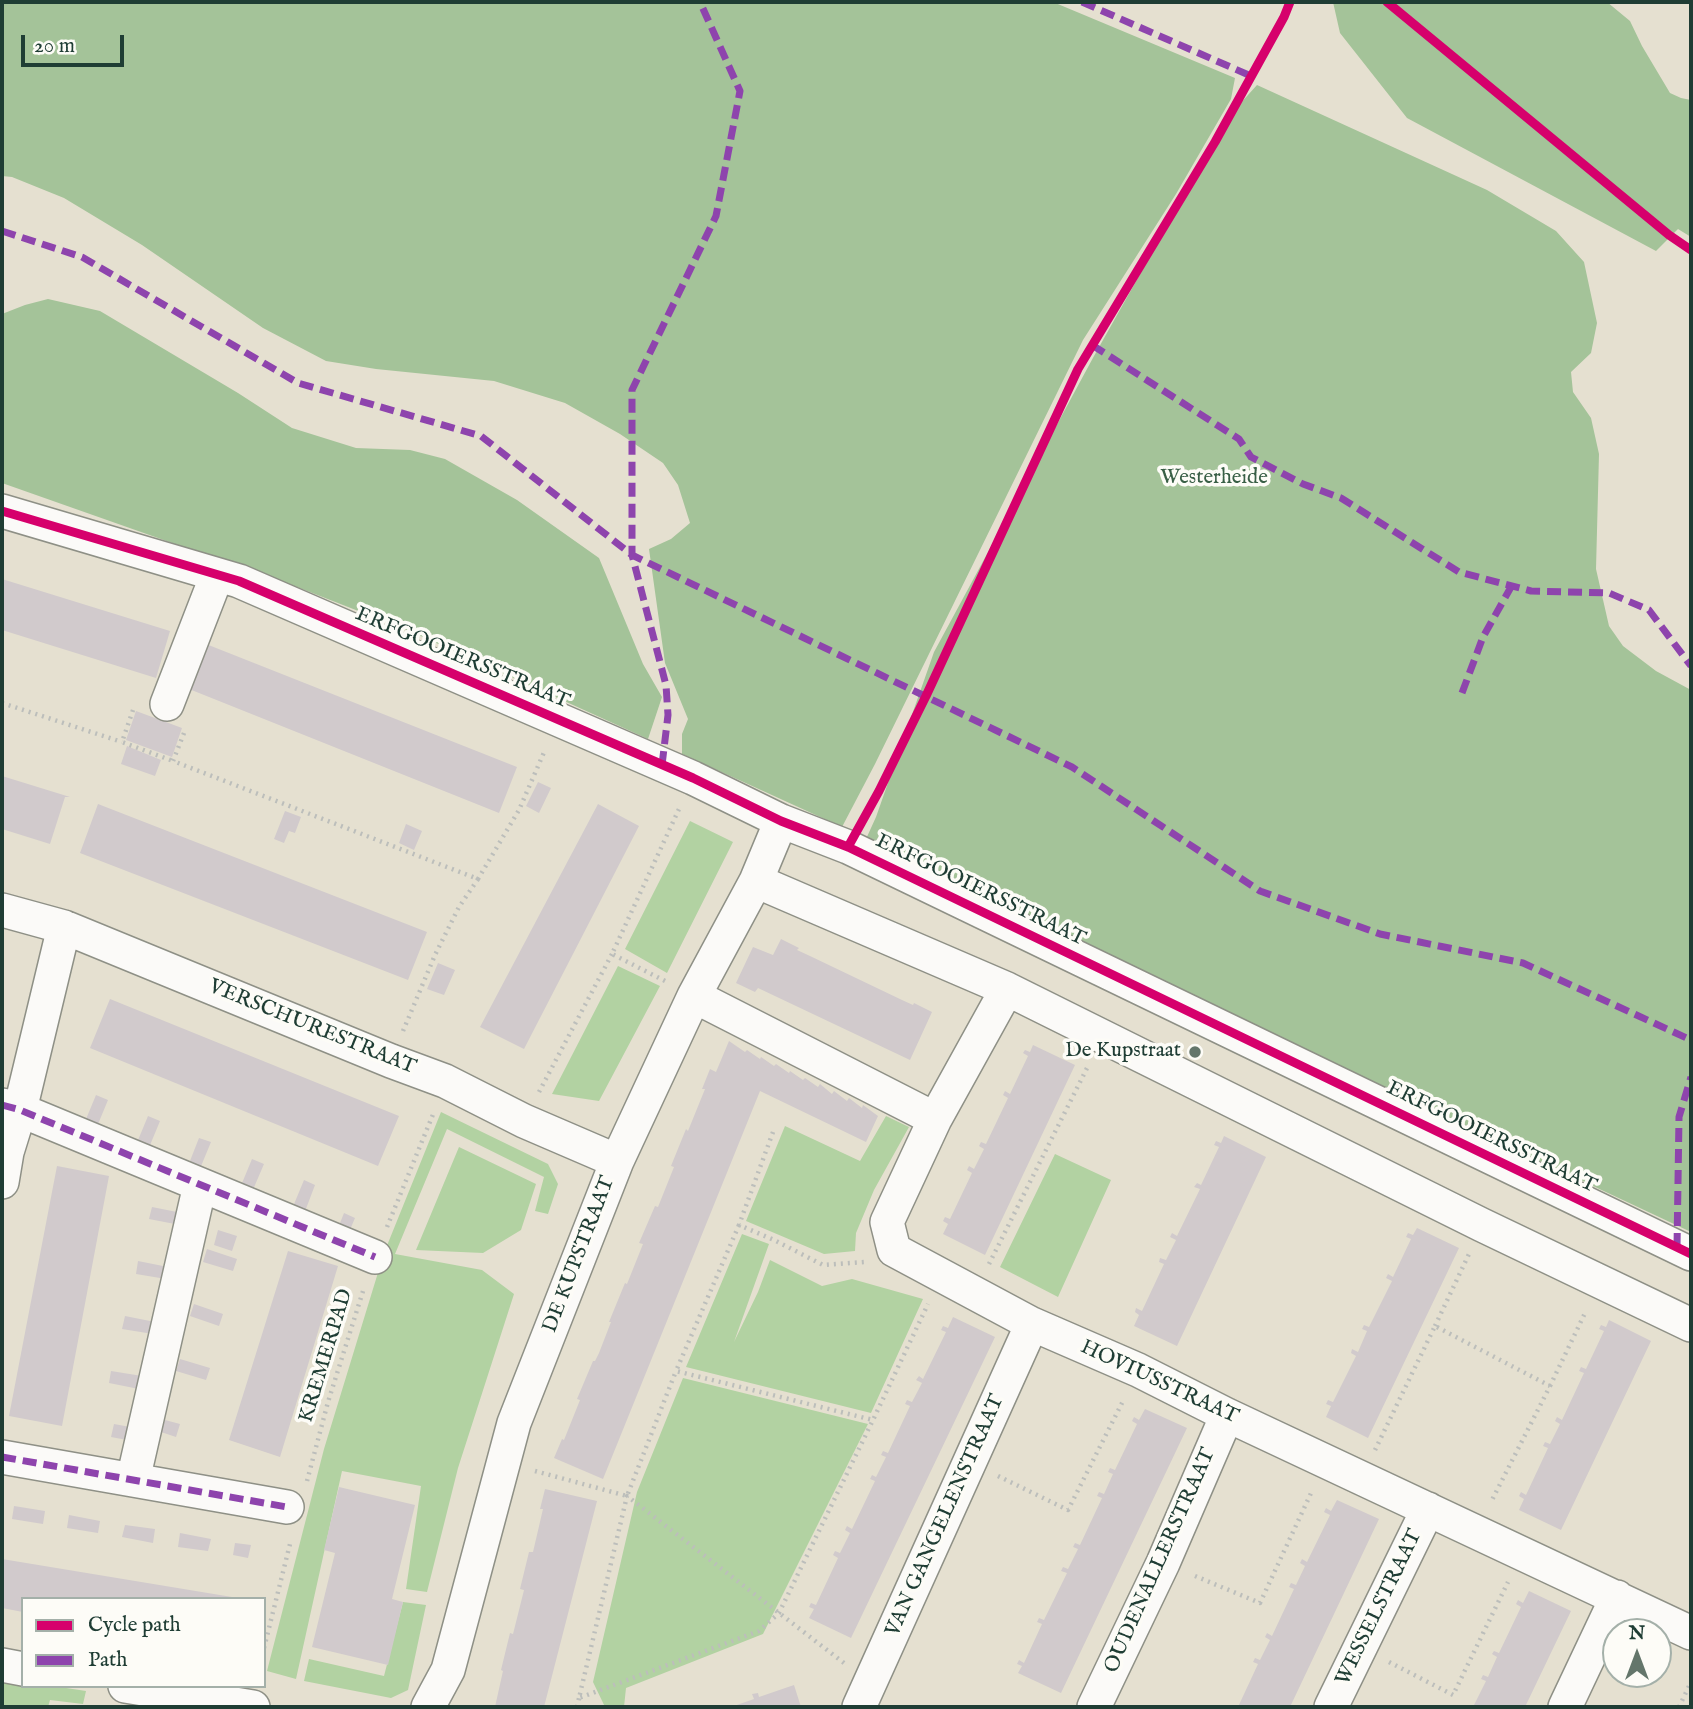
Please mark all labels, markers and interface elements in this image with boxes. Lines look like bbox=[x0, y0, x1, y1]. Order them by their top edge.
scale bar bbox=[24, 21, 128, 65]
text: 20 m bbox=[34, 33, 75, 60]
park label: Westerheide bbox=[1160, 466, 1268, 492]
street label: ERFGOOIERSSTRAAT bbox=[351, 602, 573, 716]
street label: ERFGOOIERSSTRAAT bbox=[871, 829, 1089, 953]
street label: VERSCHURESTRAAT bbox=[205, 975, 419, 1081]
place label: De Kupstraat bbox=[1065, 1039, 1181, 1065]
marker: De Kupstraat bbox=[1187, 1044, 1203, 1060]
street label: ERFGOOIERSSTRAAT bbox=[1382, 1076, 1600, 1200]
street label: DE KUPSTRAAT bbox=[539, 1173, 621, 1337]
street label: KREMERPAD bbox=[295, 1286, 359, 1426]
street label: HOVIUSSTRAAT bbox=[1076, 1335, 1242, 1431]
street label: VAN GANGELENSTRAAT bbox=[881, 1391, 1011, 1641]
street label: OUDENALLERSTRAAT bbox=[1100, 1445, 1222, 1677]
street label: WESSELSTRAAT bbox=[1331, 1526, 1429, 1690]
legend bbox=[21, 1597, 266, 1688]
text: Cycle path bbox=[88, 1612, 181, 1639]
north arrow bbox=[1602, 1618, 1672, 1688]
text: N bbox=[1629, 1622, 1645, 1646]
text: Path bbox=[88, 1647, 127, 1674]

